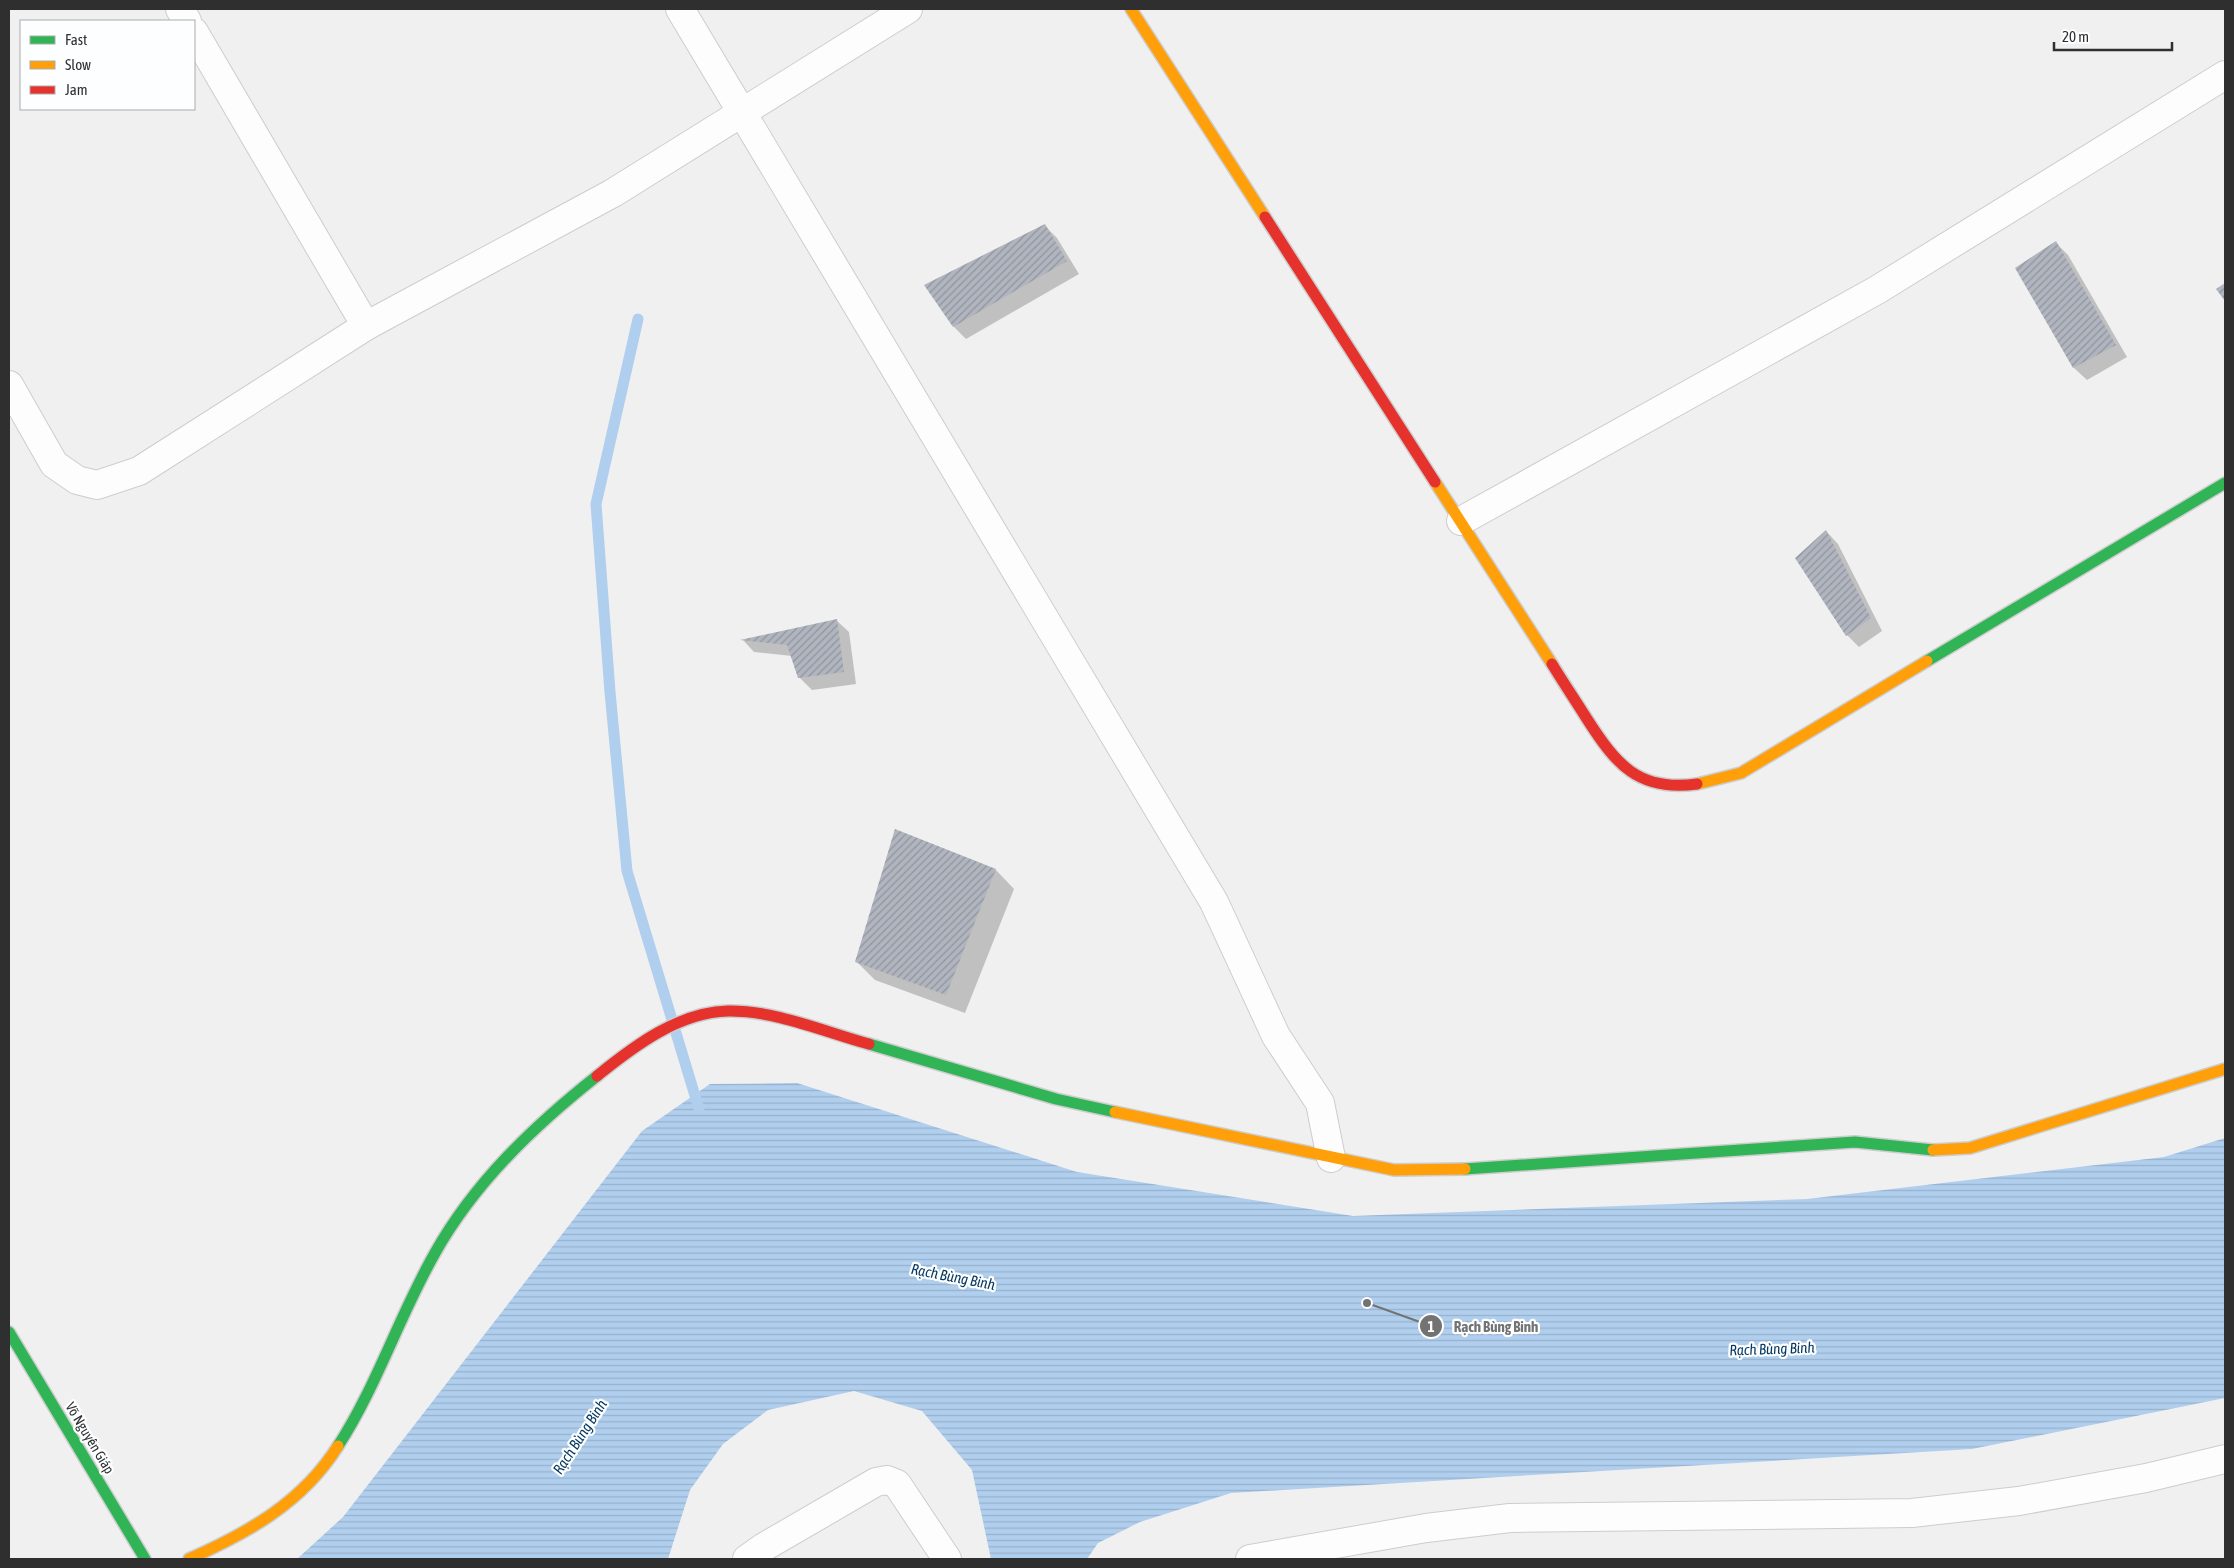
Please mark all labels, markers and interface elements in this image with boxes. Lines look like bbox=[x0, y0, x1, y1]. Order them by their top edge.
legend bbox=[20, 20, 195, 110]
scale bar bbox=[2054, 20, 2172, 52]
text: 20 m bbox=[2062, 28, 2089, 45]
text: Fast bbox=[65, 31, 87, 48]
text: Slow bbox=[65, 56, 91, 73]
text: Jam bbox=[65, 81, 88, 98]
water label: Rạch Bùng Binh bbox=[910, 1260, 997, 1293]
callout: Rạch Bùng Binh bbox=[1418, 1311, 1548, 1341]
text: 1 bbox=[1427, 1318, 1435, 1335]
text: Rạch Bùng Binh bbox=[1454, 1318, 1538, 1335]
water label: Rạch Bùng Binh bbox=[1729, 1339, 1815, 1358]
water label: Rạch Bùng Binh bbox=[549, 1396, 610, 1477]
street label: Võ Nguyên Giáp bbox=[62, 1399, 118, 1477]

